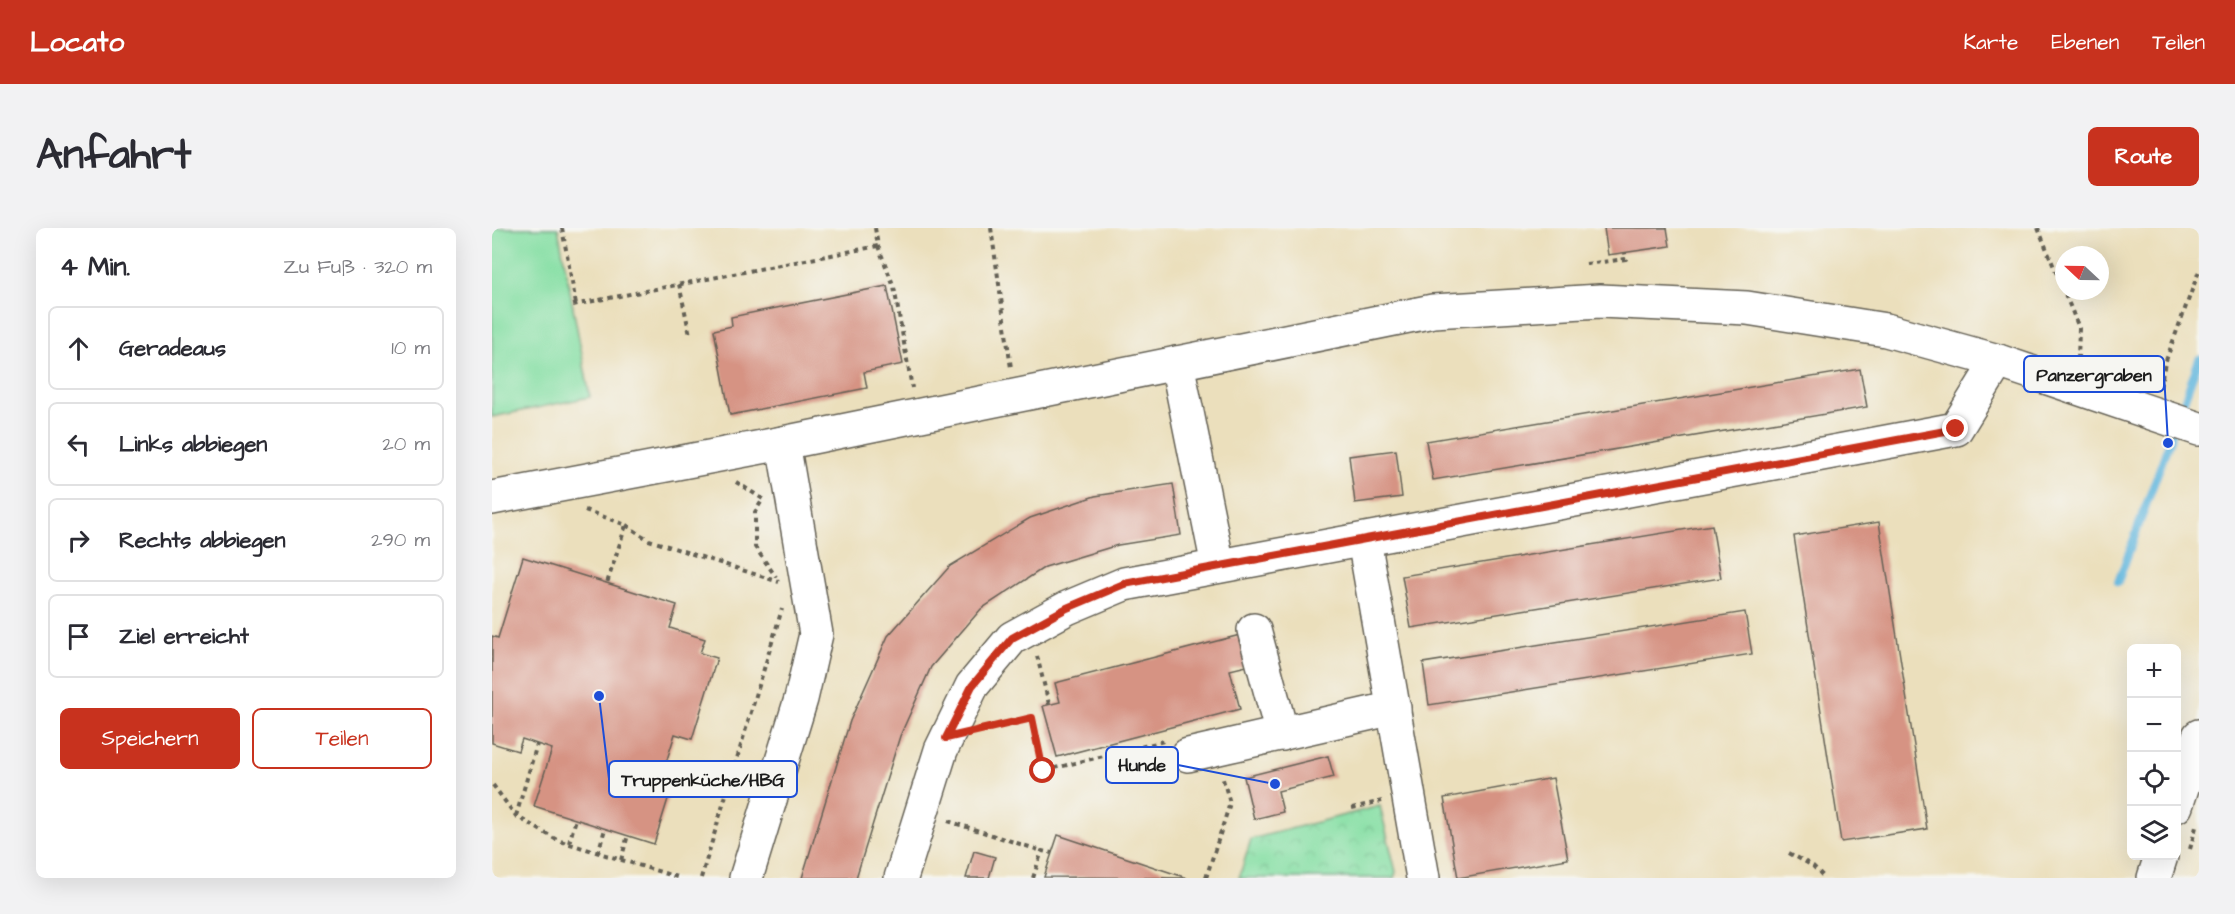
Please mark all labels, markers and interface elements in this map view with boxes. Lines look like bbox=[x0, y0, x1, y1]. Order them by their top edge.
text: Locato bbox=[30, 23, 124, 62]
text: Karte bbox=[1963, 28, 2018, 57]
text: Ebenen bbox=[2051, 28, 2119, 57]
text: Teilen bbox=[2152, 28, 2205, 57]
text: Anfahrt bbox=[36, 127, 191, 185]
button: Route bbox=[2088, 127, 2199, 186]
north arrow bbox=[2055, 246, 2109, 300]
text: 4 Min. bbox=[60, 249, 130, 285]
text: Zu Fuß · 320 m bbox=[283, 253, 432, 281]
icon: ahead bbox=[62, 332, 95, 365]
text: Geradeaus bbox=[119, 333, 226, 364]
text: 10 m bbox=[391, 334, 430, 362]
callout: Panzergraben bbox=[2024, 356, 2164, 392]
text: Panzergraben bbox=[2036, 363, 2152, 389]
route end bbox=[1942, 415, 1968, 441]
icon: left bbox=[62, 428, 95, 461]
text: Links abbiegen bbox=[119, 429, 267, 460]
text: 20 m bbox=[382, 430, 430, 458]
icon: right bbox=[62, 524, 95, 557]
text: Rechts abbiegen bbox=[119, 525, 286, 556]
text: 290 m bbox=[371, 526, 430, 554]
icon: arrive bbox=[62, 620, 95, 653]
text: Ziel erreicht bbox=[119, 621, 249, 652]
map controls bbox=[2127, 644, 2181, 860]
button: + bbox=[2127, 644, 2181, 698]
button: − bbox=[2127, 698, 2181, 752]
button: Speichern bbox=[60, 708, 240, 769]
button: Teilen bbox=[252, 708, 432, 769]
callout: Hunde bbox=[1106, 747, 1178, 783]
button: locate bbox=[2127, 752, 2181, 806]
text: Hunde bbox=[1118, 753, 1166, 778]
route start bbox=[1029, 757, 1055, 783]
callout: Truppenküche/HBG bbox=[609, 761, 797, 797]
text: Truppenküche/HBG bbox=[620, 768, 785, 793]
button: layers bbox=[2127, 806, 2181, 860]

